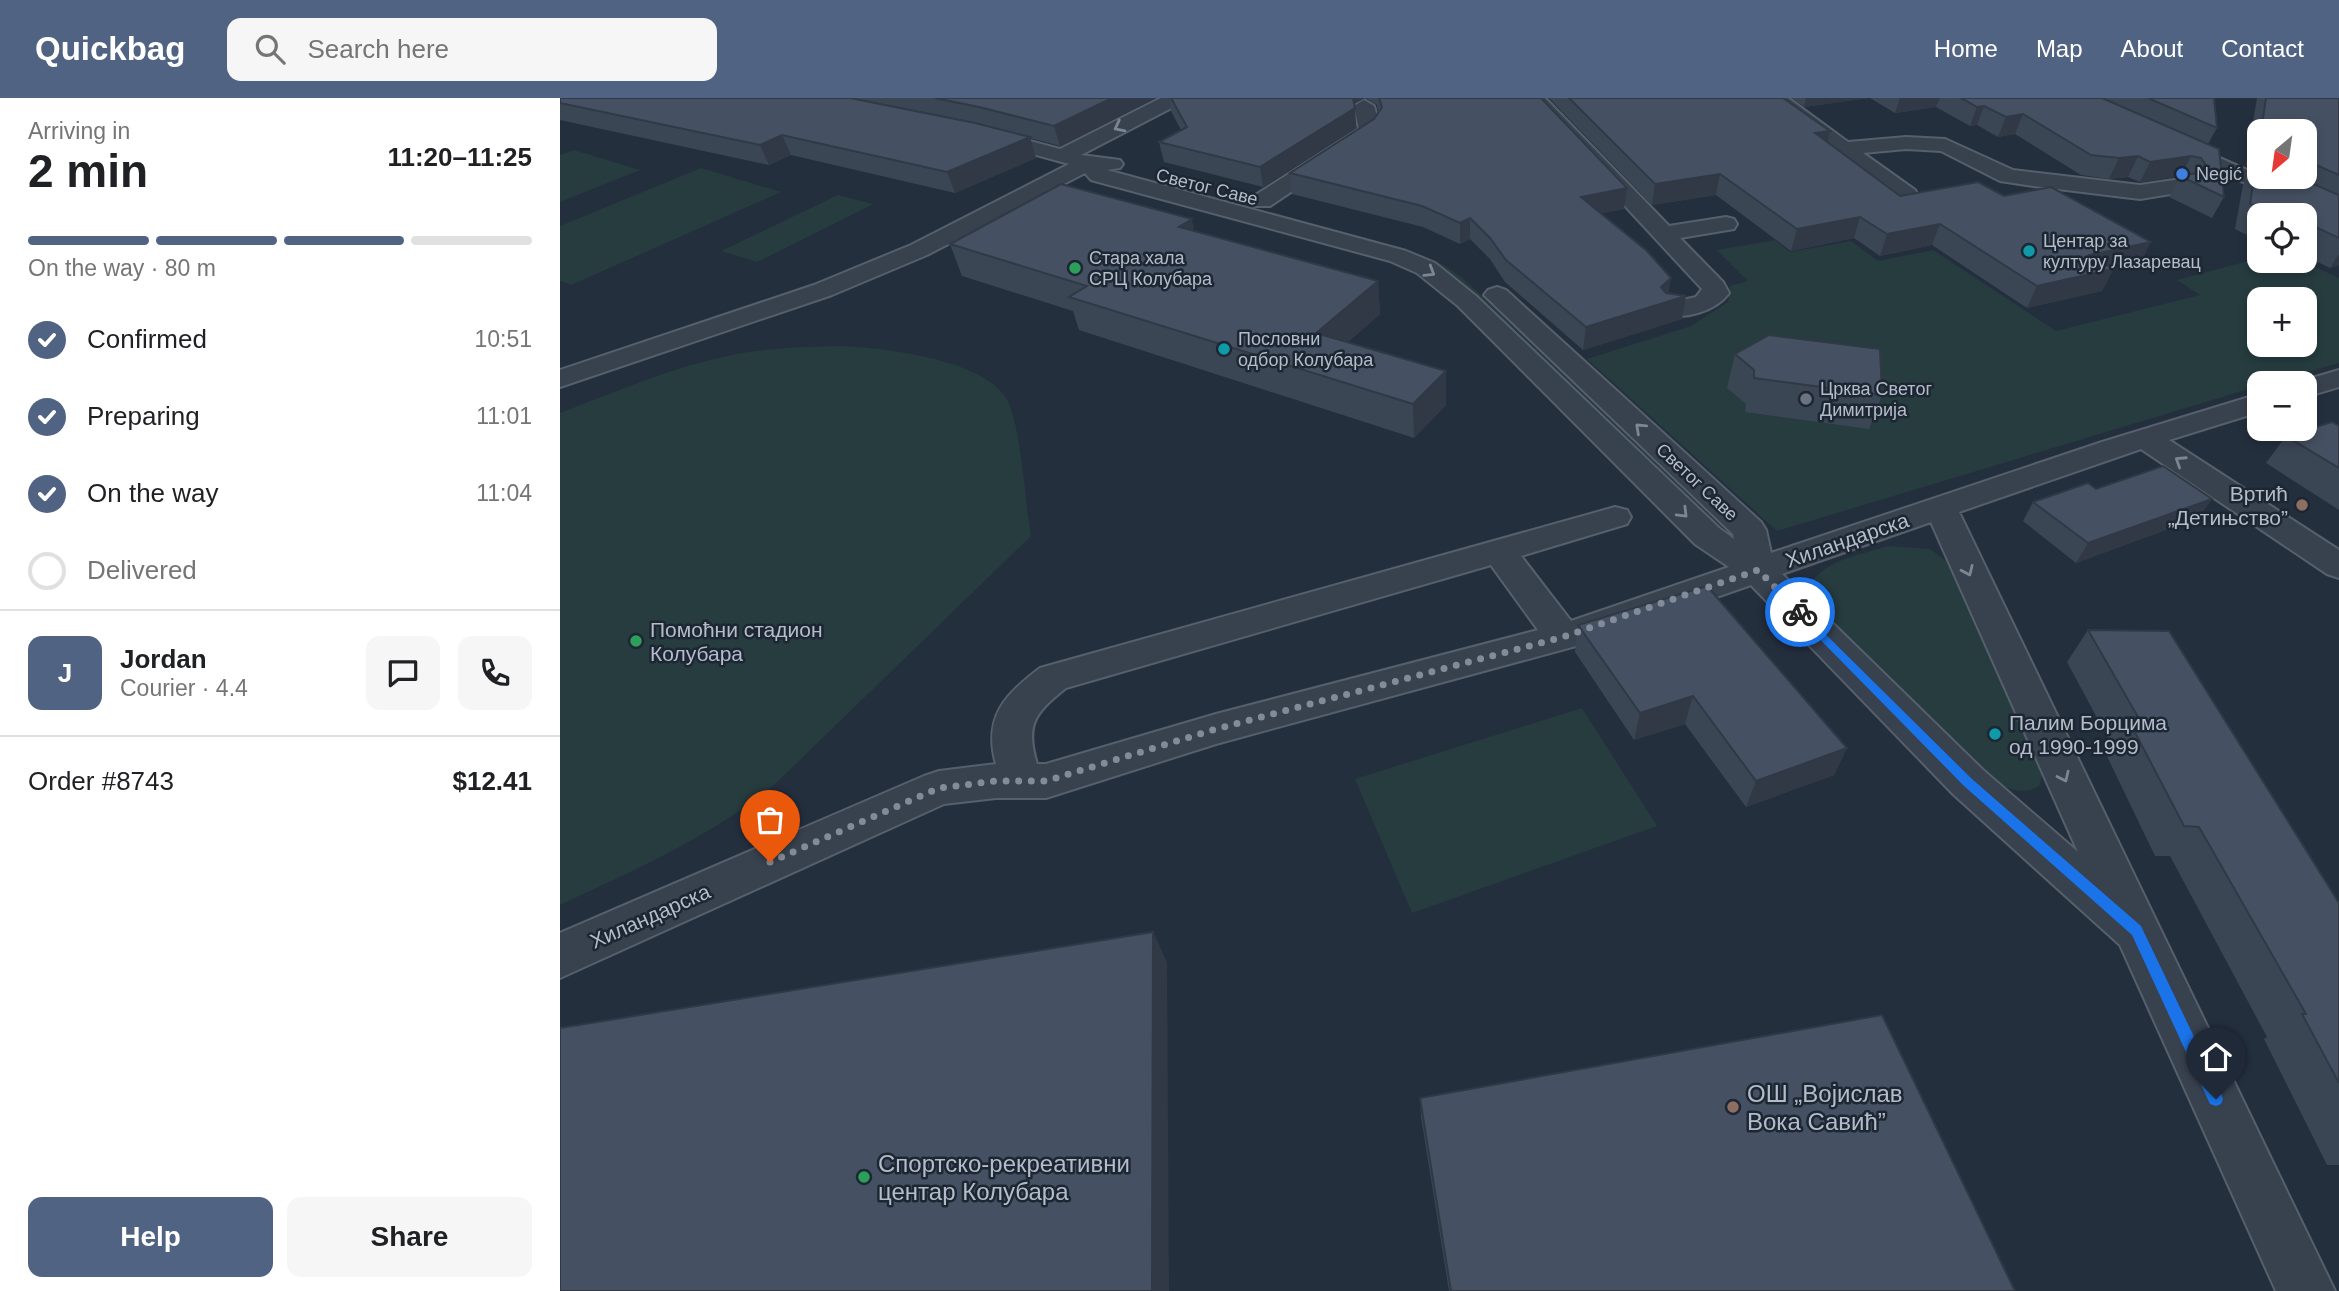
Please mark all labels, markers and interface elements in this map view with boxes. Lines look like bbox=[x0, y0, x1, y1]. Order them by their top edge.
search box bbox=[227, 18, 717, 81]
text: Quickbag bbox=[35, 30, 185, 67]
icon: search bbox=[251, 30, 289, 68]
text: Search here bbox=[307, 34, 449, 64]
text: Home bbox=[1934, 35, 1998, 62]
text: Map bbox=[2036, 35, 2083, 62]
text: About bbox=[2121, 35, 2183, 62]
text: Contact bbox=[2221, 35, 2304, 62]
text: Arriving in bbox=[28, 118, 130, 144]
one-way arrow bbox=[1114, 118, 1126, 132]
north arrow bbox=[2247, 119, 2317, 189]
map controls bbox=[2247, 119, 2317, 441]
text: 11:20–11:25 bbox=[387, 142, 532, 172]
text: 2 min bbox=[28, 145, 148, 197]
place label: Negić bbox=[2196, 164, 2242, 184]
street label: Светог Саве bbox=[1154, 165, 1260, 209]
marker: Negić bbox=[2174, 166, 2190, 182]
button: locate bbox=[2247, 203, 2317, 273]
place label: Центар за културу Лазаревац bbox=[2043, 231, 2201, 272]
marker: Центар за културу Лазаревац bbox=[2021, 243, 2037, 259]
place label: Стара хала СРЦ Колубара bbox=[1089, 248, 1213, 289]
text: On the way · 80 m bbox=[28, 255, 216, 281]
marker: Стара хала СРЦ Колубара bbox=[1067, 260, 1083, 276]
one-way arrow bbox=[1423, 263, 1436, 276]
button: + bbox=[2247, 287, 2317, 357]
icon: check bbox=[28, 321, 66, 359]
text: Confirmed bbox=[87, 324, 207, 354]
text: 10:51 bbox=[474, 326, 532, 352]
place label: Пословни одбор Колубара bbox=[1238, 329, 1374, 370]
marker: Пословни одбор Колубара bbox=[1216, 341, 1232, 357]
button: − bbox=[2247, 371, 2317, 441]
place label: Црква Светог Димитрија bbox=[1820, 379, 1932, 420]
marker: Црква Светог Димитрија bbox=[1798, 391, 1814, 407]
icon: check bbox=[28, 398, 66, 436]
text: Preparing bbox=[87, 401, 200, 431]
text: 11:01 bbox=[476, 403, 532, 429]
one-way arrow bbox=[1635, 424, 1648, 437]
street label: Светог Саве bbox=[1652, 439, 1742, 525]
one-way arrow bbox=[2174, 456, 2187, 469]
icon: check bbox=[28, 475, 66, 513]
text: On the way bbox=[87, 478, 219, 508]
text: 11:04 bbox=[476, 480, 532, 506]
place label: Вртић „Детињство” bbox=[2168, 482, 2288, 529]
marker: Вртић „Детињство” bbox=[2294, 497, 2310, 513]
one-way arrow bbox=[1675, 505, 1688, 518]
street label: Хиландарска bbox=[1782, 508, 1912, 572]
text: Delivered bbox=[87, 555, 197, 585]
one-way arrow bbox=[1960, 564, 1974, 576]
courier bbox=[1765, 577, 1835, 647]
icon: bike bbox=[1781, 593, 1819, 631]
place label: Помоћни стадион Колубара bbox=[650, 618, 823, 665]
marker: Помоћни стадион Колубара bbox=[628, 633, 644, 649]
button: chat bbox=[366, 636, 440, 710]
button: phone bbox=[458, 636, 532, 710]
text: Jordan bbox=[120, 644, 207, 674]
text: J bbox=[58, 658, 72, 688]
text: Courier · 4.4 bbox=[120, 675, 248, 701]
place label: Палим Борцима од 1990-1999 bbox=[2009, 711, 2167, 758]
marker: Палим Борцима од 1990-1999 bbox=[1987, 726, 2003, 742]
text: Order #8743 bbox=[28, 766, 174, 796]
text: $12.41 bbox=[452, 766, 532, 796]
one-way arrow bbox=[2056, 770, 2070, 782]
pin bbox=[740, 790, 800, 862]
icon: bag bbox=[751, 801, 789, 839]
street label: Хиландарска bbox=[587, 879, 714, 953]
pin bbox=[2186, 1027, 2246, 1099]
icon: home bbox=[2197, 1038, 2235, 1076]
place label: ОШ „Војислав Вока Савић” bbox=[1747, 1080, 1903, 1135]
marker: ОШ „Војислав Вока Савић” bbox=[1725, 1099, 1741, 1115]
place label: Спортско-рекреативни центар Колубара bbox=[878, 1150, 1130, 1205]
marker: Спортско-рекреативни центар Колубара bbox=[856, 1169, 872, 1185]
button: Help bbox=[28, 1197, 273, 1277]
button: Share bbox=[287, 1197, 532, 1277]

